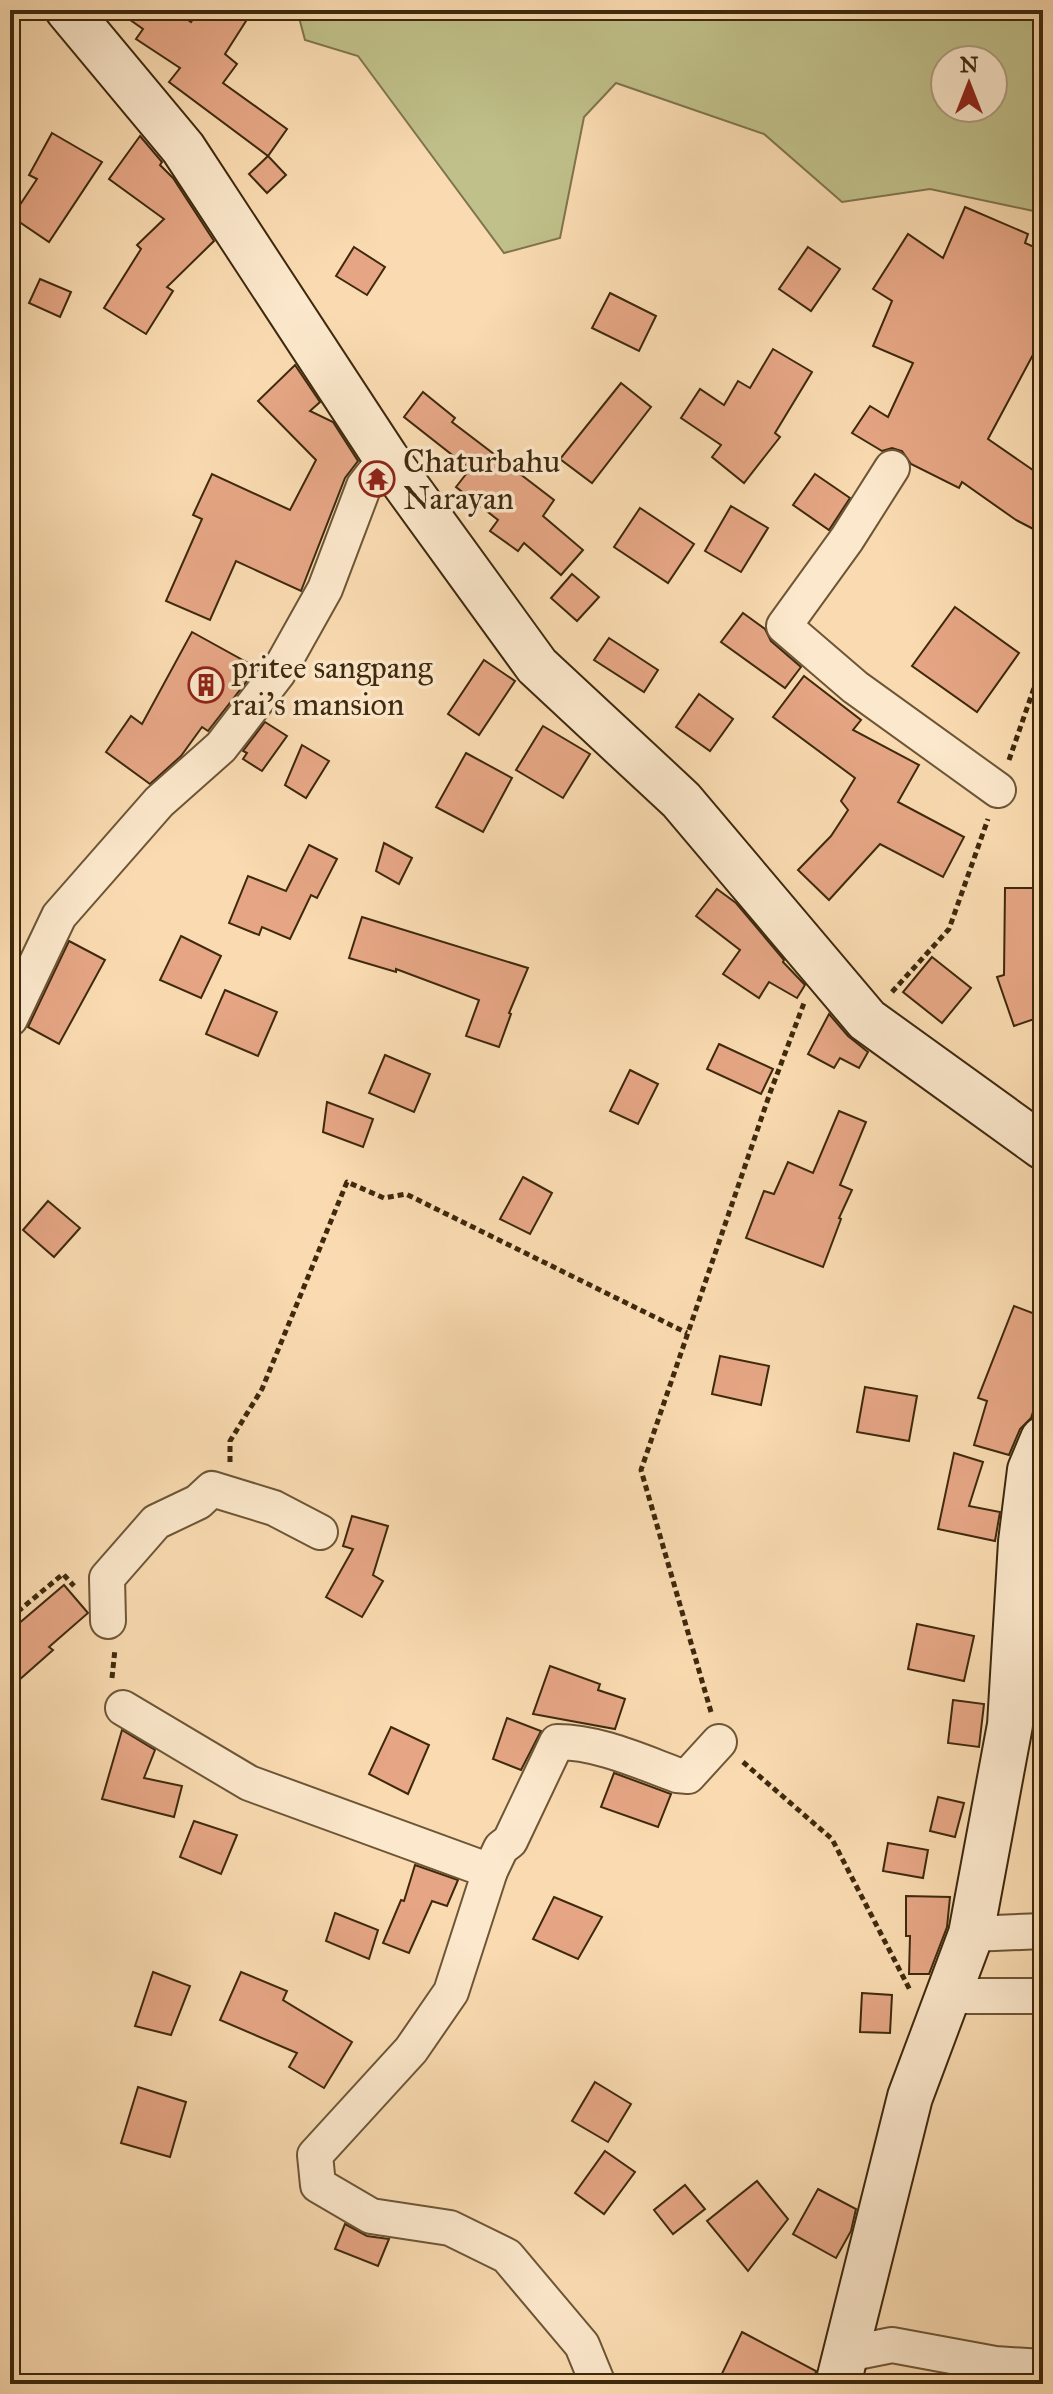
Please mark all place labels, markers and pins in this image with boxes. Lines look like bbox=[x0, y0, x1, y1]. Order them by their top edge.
place label: Chaturbahu Narayan bbox=[403, 442, 560, 518]
temple icon: Chaturbahu Narayan bbox=[358, 460, 396, 498]
place label: pritee sangpang rai's mansion bbox=[231, 648, 434, 724]
building icon: pritee sangpang rai's mansion bbox=[187, 666, 225, 704]

